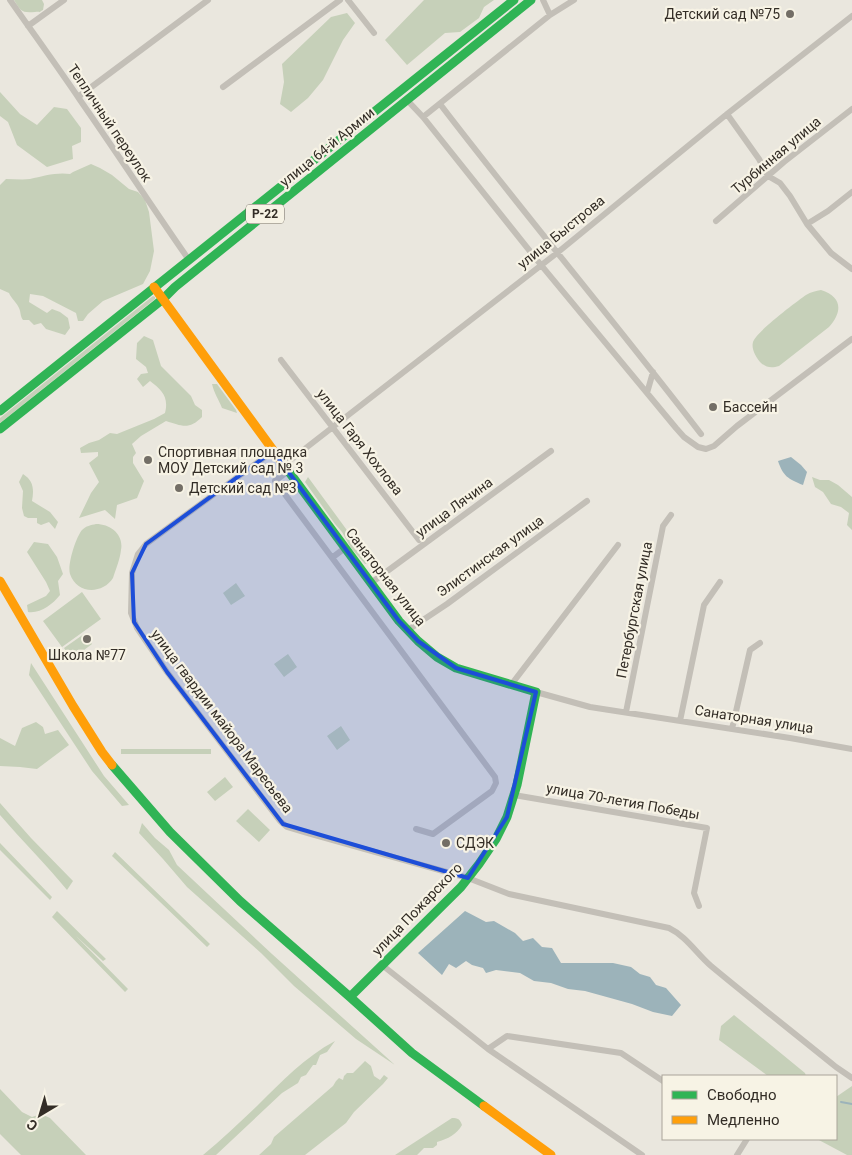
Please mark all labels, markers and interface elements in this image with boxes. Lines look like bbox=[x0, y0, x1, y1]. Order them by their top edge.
place label: Детский сад №75 bbox=[664, 6, 780, 22]
marker: Детский сад №75 bbox=[784, 8, 796, 20]
street label: Тепличный переулок bbox=[65, 61, 156, 185]
street label: улица 64-й Армии bbox=[277, 104, 377, 190]
street label: Турбинная улица bbox=[728, 113, 824, 197]
street label: улица Быстрова bbox=[514, 192, 608, 272]
road number: Р-22 bbox=[246, 204, 284, 223]
street label: улица Гаря Хохлова bbox=[314, 386, 406, 498]
place label: Бассейн bbox=[723, 399, 778, 415]
marker: Бассейн bbox=[707, 401, 719, 413]
place label: Спортивная площадка МОУ Детский сад № 3 bbox=[158, 444, 307, 476]
marker: Спортивная площадка МОУ Детский сад № 3 bbox=[142, 454, 154, 466]
street label: улица Лячина bbox=[413, 474, 495, 540]
place label: Детский сад №3 bbox=[189, 480, 297, 496]
marker: Детский сад №3 bbox=[173, 482, 185, 494]
street label: Элистинская улица bbox=[434, 512, 546, 600]
street label: Санаторная улица bbox=[343, 525, 429, 629]
street label: Петербургская улица bbox=[613, 540, 655, 680]
street label: улица гвардии майора Маресьева bbox=[148, 626, 296, 816]
marker: Школа №77 bbox=[81, 633, 93, 645]
place label: Школа №77 bbox=[48, 647, 126, 663]
street label: Санаторная улица bbox=[694, 702, 814, 736]
street label: улица 70-летия Победы bbox=[545, 780, 701, 822]
place label: СДЭК bbox=[456, 835, 494, 851]
marker: СДЭК bbox=[440, 837, 452, 849]
street label: улица Пожарского bbox=[369, 859, 465, 959]
legend bbox=[662, 1075, 837, 1140]
text: Свободно bbox=[707, 1086, 776, 1104]
north arrow bbox=[15, 1090, 65, 1140]
text: Медленно bbox=[707, 1111, 780, 1129]
text: С bbox=[23, 1116, 41, 1134]

